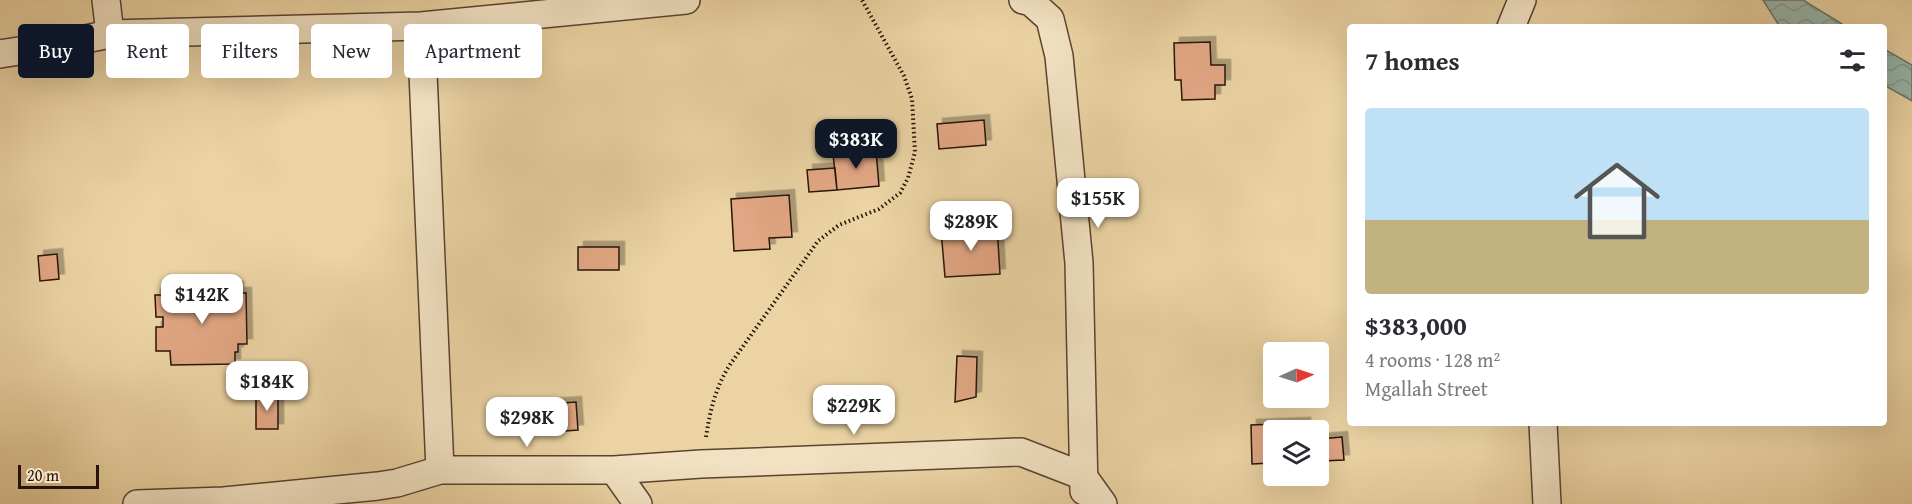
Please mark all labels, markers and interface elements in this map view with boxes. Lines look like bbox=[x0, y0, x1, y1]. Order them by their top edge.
chip: Buy bbox=[18, 24, 94, 78]
chip: Rent bbox=[106, 24, 189, 78]
chip: Filters bbox=[201, 24, 299, 78]
chip: New bbox=[311, 24, 392, 78]
chip: Apartment bbox=[404, 24, 542, 78]
text: 7 homes bbox=[1365, 41, 1460, 80]
icon: filters bbox=[1836, 44, 1869, 77]
pin: $383K bbox=[814, 119, 898, 170]
text: $383K bbox=[829, 124, 883, 153]
icon: home bbox=[1563, 147, 1671, 255]
pin: $155K bbox=[1056, 178, 1140, 229]
text: $155K bbox=[1071, 183, 1125, 212]
pin: $289K bbox=[929, 201, 1013, 252]
text: $289K bbox=[944, 206, 998, 235]
pin: $142K bbox=[160, 274, 244, 325]
text: $142K bbox=[175, 279, 229, 308]
text: $383,000 bbox=[1365, 306, 1467, 345]
north arrow bbox=[1263, 342, 1329, 408]
map controls bbox=[1263, 342, 1329, 486]
text: 4 rooms · 128 m² bbox=[1365, 345, 1500, 374]
pin: $184K bbox=[225, 361, 309, 412]
text: $184K bbox=[240, 366, 294, 395]
text: Mgallah Street bbox=[1365, 374, 1488, 403]
pin: $229K bbox=[812, 385, 896, 436]
text: $229K bbox=[827, 390, 881, 419]
pin: $298K bbox=[485, 397, 569, 448]
text: $298K bbox=[500, 402, 554, 431]
button: layers bbox=[1263, 420, 1329, 486]
scale bar bbox=[18, 462, 99, 490]
text: 20 m bbox=[27, 463, 59, 487]

